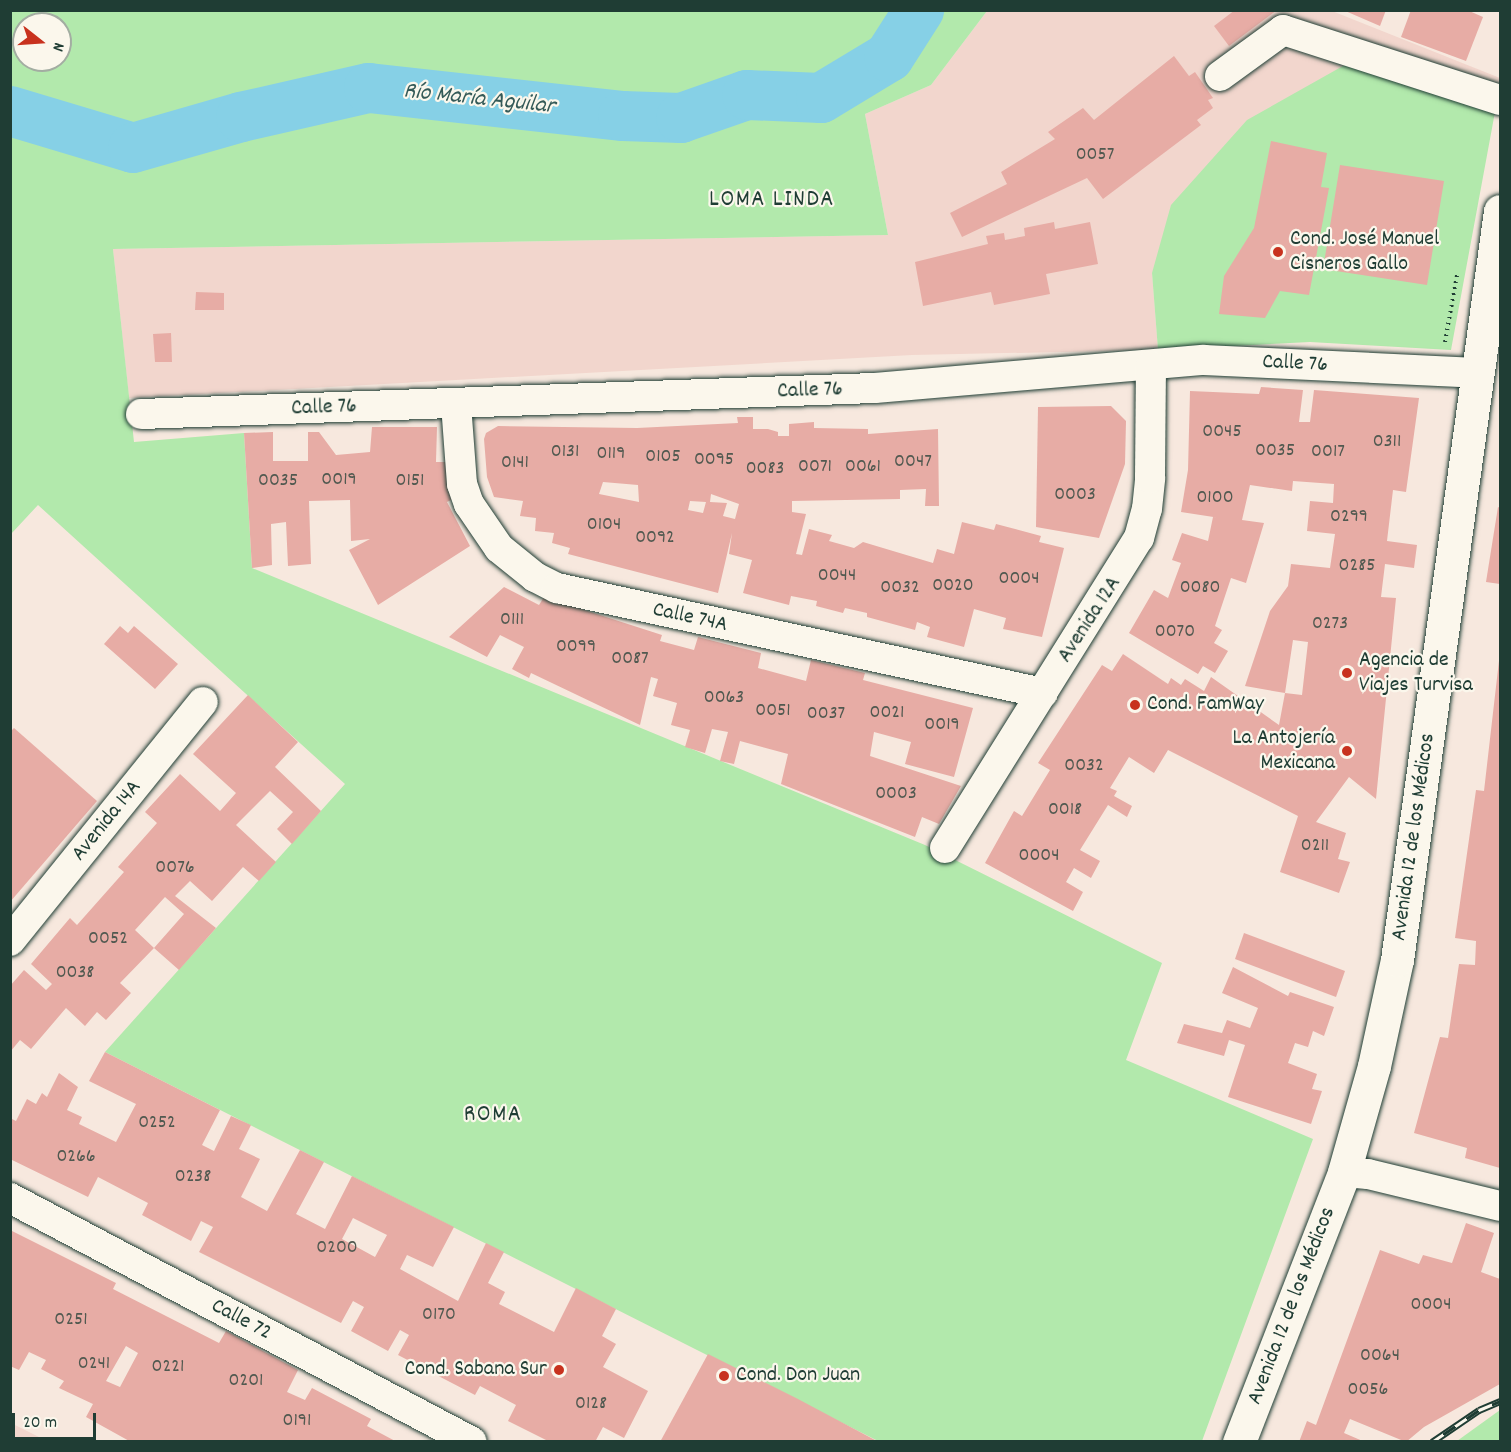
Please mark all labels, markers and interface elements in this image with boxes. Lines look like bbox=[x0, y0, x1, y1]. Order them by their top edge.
north arrow bbox=[12, 12, 72, 72]
text: N bbox=[46, 40, 70, 54]
water label: Río María Aguilar bbox=[402, 78, 556, 122]
house number: 0057 bbox=[1076, 143, 1114, 167]
district label: LOMA LINDA bbox=[709, 187, 835, 215]
place label: Cond. José Manuel Cisneros Gallo bbox=[1290, 226, 1439, 278]
marker: Cond. José Manuel Cisneros Gallo bbox=[1271, 245, 1285, 259]
street label: Calle 76 bbox=[1262, 349, 1328, 379]
street label: Calle 76 bbox=[777, 377, 843, 405]
street label: Calle 76 bbox=[291, 394, 357, 422]
house number: 0045 bbox=[1202, 420, 1242, 444]
house number: 0311 bbox=[1373, 430, 1401, 454]
house number: 0035 bbox=[1255, 439, 1295, 463]
house number: 0131 bbox=[551, 440, 579, 464]
house number: 0017 bbox=[1311, 440, 1345, 464]
house number: 0119 bbox=[597, 442, 625, 466]
house number: 0105 bbox=[645, 445, 681, 469]
house number: 0095 bbox=[694, 448, 734, 472]
house number: 0047 bbox=[894, 450, 932, 474]
house number: 0141 bbox=[501, 451, 529, 475]
house number: 0071 bbox=[798, 455, 832, 479]
house number: 0061 bbox=[845, 455, 881, 479]
house number: 0083 bbox=[746, 457, 784, 481]
house number: 0019 bbox=[321, 468, 357, 492]
house number: 0035 bbox=[258, 469, 298, 493]
house number: 0151 bbox=[396, 469, 424, 493]
house number: 0003 bbox=[1054, 483, 1096, 507]
house number: 0100 bbox=[1196, 486, 1234, 510]
house number: 0299 bbox=[1330, 505, 1368, 529]
house number: 0104 bbox=[587, 513, 621, 537]
house number: 0092 bbox=[635, 526, 675, 550]
house number: 0285 bbox=[1339, 554, 1375, 578]
house number: 0044 bbox=[818, 564, 856, 588]
house number: 0004 bbox=[999, 567, 1039, 591]
street label: Avenida 12A bbox=[1052, 572, 1128, 668]
house number: 0020 bbox=[932, 574, 974, 598]
house number: 0032 bbox=[880, 576, 920, 600]
house number: 0080 bbox=[1180, 576, 1220, 600]
street label: Calle 74A bbox=[650, 597, 730, 639]
house number: 0111 bbox=[500, 608, 524, 632]
house number: 0273 bbox=[1312, 612, 1348, 636]
house number: 0070 bbox=[1155, 620, 1195, 644]
house number: 0099 bbox=[556, 635, 596, 659]
house number: 0087 bbox=[611, 647, 649, 671]
place label: Agencia de Viajes Turvisa bbox=[1359, 647, 1473, 698]
marker: Agencia de Viajes Turvisa bbox=[1340, 666, 1354, 680]
house number: 0063 bbox=[704, 686, 744, 710]
place label: Cond. FamWay bbox=[1147, 692, 1264, 718]
marker: Cond. FamWay bbox=[1128, 698, 1142, 712]
house number: 0051 bbox=[755, 699, 791, 723]
house number: 0021 bbox=[870, 701, 904, 725]
house number: 0037 bbox=[807, 702, 845, 726]
house number: 0019 bbox=[924, 713, 960, 737]
place label: La Antojería Mexicana bbox=[1233, 725, 1335, 776]
street label: Avenida 12 de los Médicos bbox=[1386, 732, 1442, 942]
marker: La Antojería Mexicana bbox=[1340, 744, 1354, 758]
house number: 0032 bbox=[1064, 754, 1104, 778]
street label: Avenida 14A bbox=[66, 775, 148, 867]
house number: 0003 bbox=[875, 782, 917, 806]
house number: 0018 bbox=[1048, 798, 1082, 822]
house number: 0211 bbox=[1301, 834, 1329, 858]
house number: 0004 bbox=[1019, 844, 1059, 868]
house number: 0076 bbox=[155, 856, 195, 880]
house number: 0052 bbox=[88, 927, 128, 951]
house number: 0038 bbox=[56, 961, 94, 985]
district label: ROMA bbox=[464, 1102, 522, 1130]
house number: 0252 bbox=[138, 1111, 176, 1135]
house number: 0266 bbox=[56, 1145, 96, 1169]
house number: 0238 bbox=[175, 1165, 211, 1189]
street label: Avenida 12 de los Médicos bbox=[1242, 1204, 1342, 1408]
house number: 0200 bbox=[316, 1236, 358, 1260]
street label: Calle 72 bbox=[206, 1293, 276, 1347]
house number: 0004 bbox=[1411, 1293, 1451, 1317]
house number: 0170 bbox=[422, 1303, 456, 1327]
house number: 0251 bbox=[54, 1308, 88, 1332]
house number: 0064 bbox=[1360, 1344, 1400, 1368]
house number: 0241 bbox=[78, 1352, 110, 1376]
house number: 0221 bbox=[152, 1355, 184, 1379]
place label: Cond. Sabana Sur bbox=[404, 1357, 547, 1383]
marker: Cond. Sabana Sur bbox=[552, 1363, 566, 1377]
place label: Cond. Don Juan bbox=[736, 1363, 860, 1389]
house number: 0201 bbox=[229, 1369, 263, 1393]
marker: Cond. Don Juan bbox=[717, 1369, 731, 1383]
house number: 0056 bbox=[1348, 1378, 1388, 1402]
house number: 0128 bbox=[575, 1392, 607, 1416]
scale bar bbox=[15, 1401, 99, 1439]
house number: 0191 bbox=[283, 1409, 311, 1433]
text: 20 m bbox=[23, 1411, 57, 1436]

